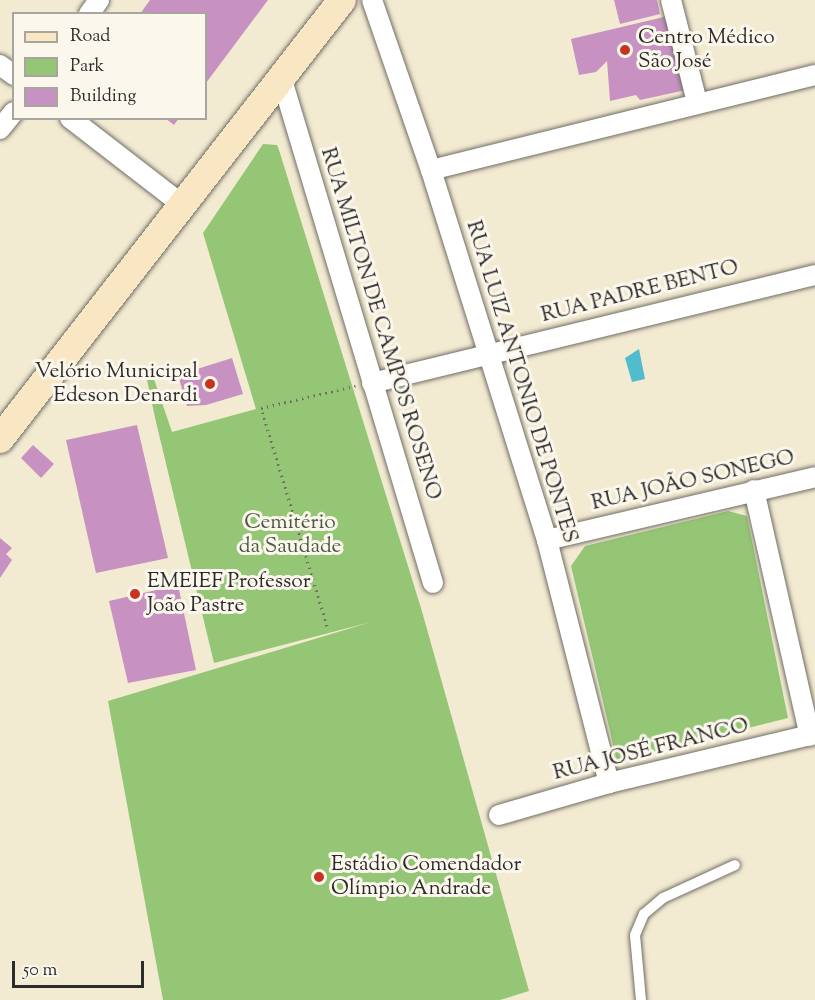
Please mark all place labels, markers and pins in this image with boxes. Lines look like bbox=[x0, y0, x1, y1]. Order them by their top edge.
place label: Centro Médico São José bbox=[638, 25, 775, 75]
marker: Centro Médico São José bbox=[616, 41, 634, 59]
place label: Velório Municipal Edeson Denardi bbox=[35, 359, 198, 409]
marker: Velório Municipal Edeson Denardi bbox=[203, 377, 217, 391]
place label: EMEIEF Professor João Pastre bbox=[147, 569, 311, 619]
marker: EMEIEF Professor João Pastre bbox=[128, 587, 142, 601]
place label: Estádio Comendador Olímpio Andrade bbox=[331, 852, 521, 902]
marker: Estádio Comendador Olímpio Andrade bbox=[312, 870, 326, 884]

